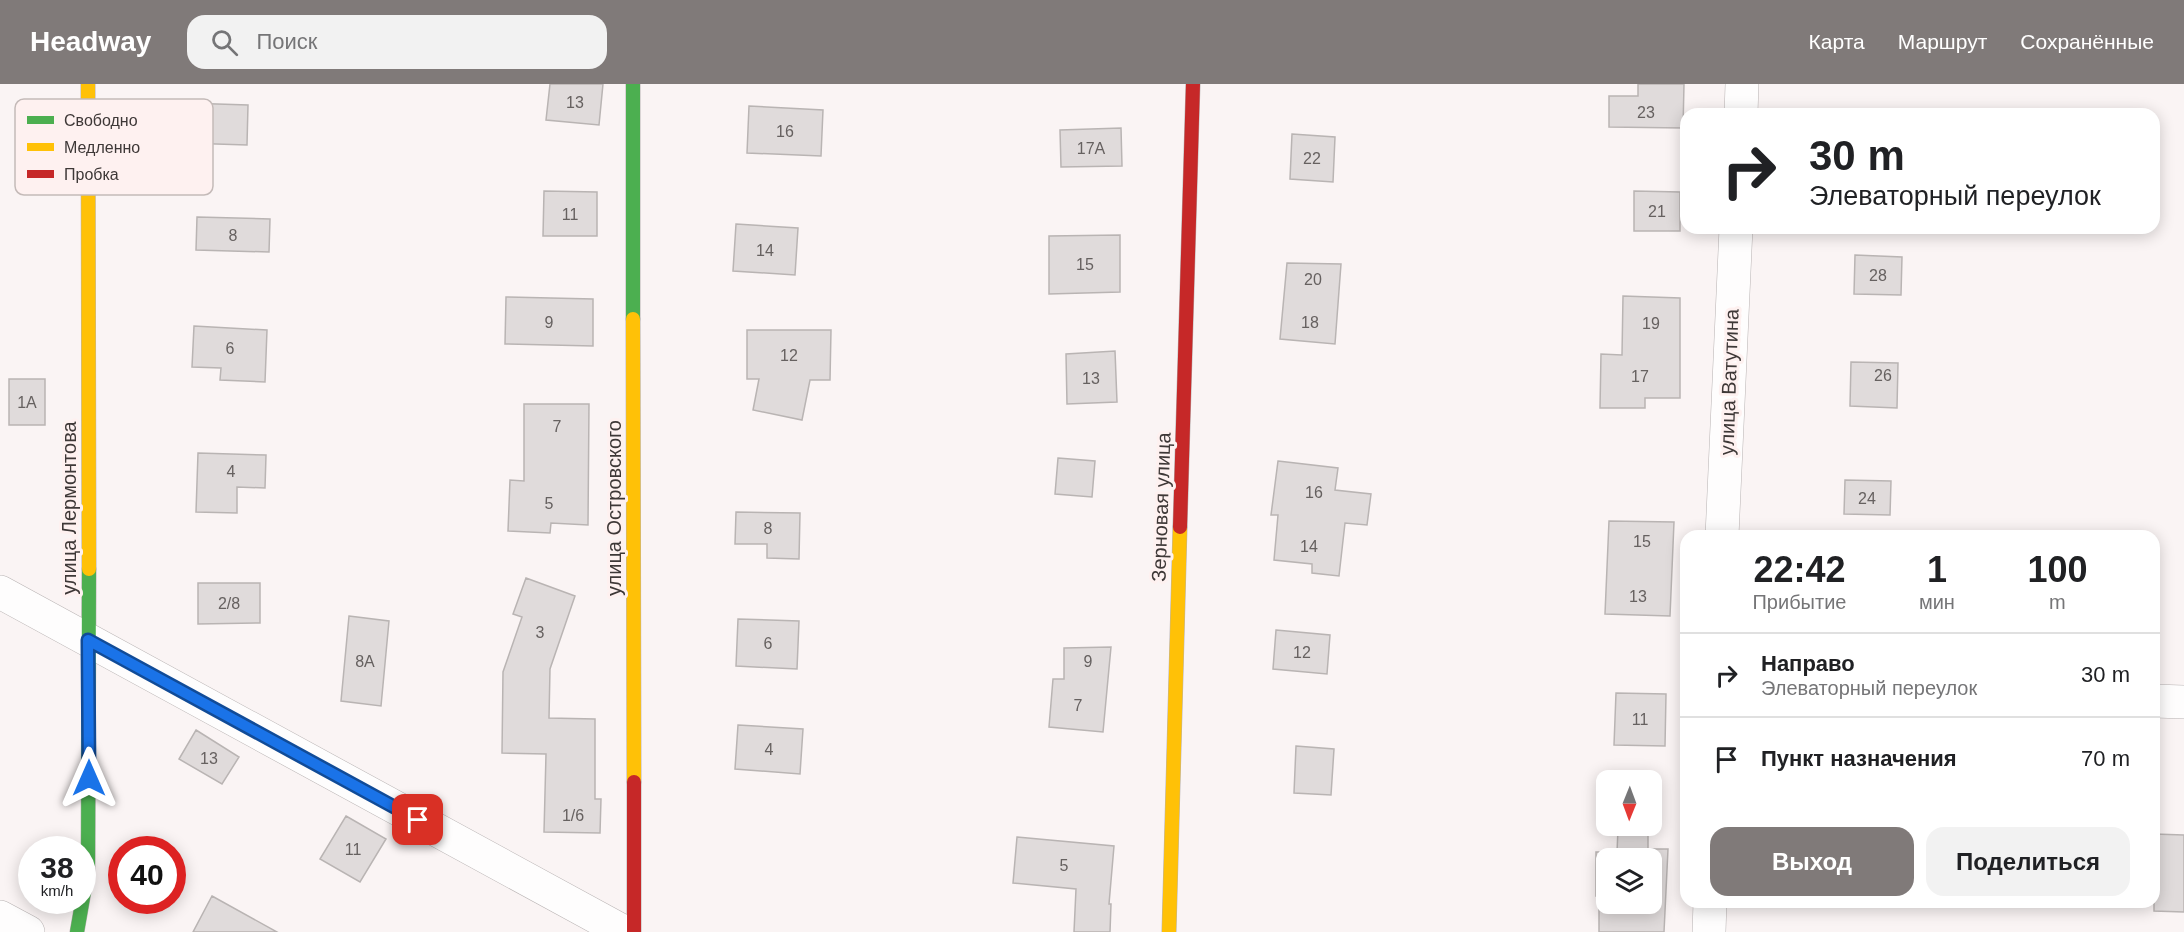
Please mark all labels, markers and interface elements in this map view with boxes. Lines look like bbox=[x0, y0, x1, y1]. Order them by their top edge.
search box bbox=[187, 15, 607, 69]
text: Headway bbox=[30, 26, 151, 57]
icon: search bbox=[208, 26, 241, 59]
text: Поиск bbox=[256, 29, 317, 54]
text: Карта bbox=[1809, 30, 1865, 53]
text: Маршрут bbox=[1898, 30, 1987, 53]
text: Сохранённые bbox=[2020, 30, 2154, 53]
house number: 13 bbox=[566, 94, 584, 111]
legend bbox=[15, 99, 213, 195]
house number: 23 bbox=[1637, 104, 1655, 121]
text: Свободно bbox=[64, 112, 138, 129]
house number: 16 bbox=[776, 123, 794, 140]
icon: right bbox=[1710, 132, 1788, 210]
text: 30 m bbox=[1809, 132, 1905, 179]
text: Медленно bbox=[64, 139, 140, 156]
house number: 17А bbox=[1077, 140, 1106, 157]
house number: 22 bbox=[1303, 150, 1321, 167]
text: Пробка bbox=[64, 166, 119, 183]
text: Элеваторный переулок bbox=[1809, 181, 2101, 211]
house number: 21 bbox=[1648, 203, 1666, 220]
house number: 11 bbox=[562, 206, 578, 223]
house number: 8 bbox=[229, 227, 238, 244]
house number: 14 bbox=[756, 242, 774, 259]
house number: 15 bbox=[1076, 256, 1094, 273]
house number: 28 bbox=[1869, 267, 1887, 284]
house number: 20 bbox=[1304, 271, 1322, 288]
street label: улица Ватутина bbox=[1715, 308, 1743, 456]
house number: 9 bbox=[545, 314, 554, 331]
house number: 18 bbox=[1301, 314, 1319, 331]
house number: 19 bbox=[1642, 315, 1660, 332]
house number: 6 bbox=[226, 340, 235, 357]
house number: 12 bbox=[780, 347, 798, 364]
house number: 26 bbox=[1874, 367, 1892, 384]
house number: 17 bbox=[1631, 368, 1649, 385]
house number: 13 bbox=[1082, 370, 1100, 387]
house number: 1А bbox=[17, 394, 37, 411]
house number: 7 bbox=[553, 418, 562, 435]
street label: улица Лермонтова bbox=[58, 420, 80, 595]
street label: улица Островского bbox=[603, 420, 625, 596]
street label: Зерновая улица bbox=[1147, 431, 1175, 582]
house number: 4 bbox=[227, 463, 236, 480]
house number: 16 bbox=[1305, 484, 1323, 501]
house number: 24 bbox=[1858, 490, 1876, 507]
house number: 5 bbox=[545, 495, 554, 512]
house number: 8 bbox=[764, 520, 773, 537]
house number: 15 bbox=[1633, 533, 1651, 550]
house number: 14 bbox=[1300, 538, 1318, 555]
text: 22:42 bbox=[1753, 549, 1846, 590]
text: 1 bbox=[1927, 549, 1947, 590]
text: 100 bbox=[2027, 549, 2087, 590]
house number: 13 bbox=[1629, 588, 1647, 605]
text: Прибытие bbox=[1752, 591, 1846, 613]
text: мин bbox=[1919, 591, 1955, 613]
text: m bbox=[2049, 591, 2066, 613]
house number: 2/8 bbox=[218, 595, 240, 612]
house number: 3 bbox=[536, 624, 545, 641]
house number: 6 bbox=[764, 635, 773, 652]
house number: 12 bbox=[1293, 644, 1311, 661]
text: Направо bbox=[1761, 651, 1855, 676]
house number: 8А bbox=[355, 653, 375, 670]
house number: 9 bbox=[1084, 653, 1093, 670]
icon: right bbox=[1710, 659, 1743, 692]
text: 30 m bbox=[2081, 662, 2130, 687]
text: Элеваторный переулок bbox=[1761, 677, 1977, 699]
house number: 7 bbox=[1074, 697, 1083, 714]
house number: 11 bbox=[1632, 711, 1648, 728]
house number: 4 bbox=[765, 741, 774, 758]
icon: arrive bbox=[1710, 743, 1743, 776]
position arrow bbox=[57, 746, 121, 810]
text: Пункт назначения bbox=[1761, 746, 1957, 771]
text: 70 m bbox=[2081, 746, 2130, 771]
house number: 13 bbox=[200, 750, 218, 767]
north arrow bbox=[1596, 770, 1662, 836]
map controls bbox=[1596, 770, 1662, 914]
pin bbox=[392, 794, 443, 845]
icon: arrive bbox=[401, 803, 434, 836]
house number: 1/6 bbox=[562, 807, 584, 824]
button: Выход bbox=[1710, 827, 1914, 896]
button: Поделиться bbox=[1926, 827, 2130, 896]
speed limit sign: 40 bbox=[108, 836, 186, 914]
house number: 11 bbox=[345, 841, 361, 858]
button: layers bbox=[1596, 848, 1662, 914]
text: 38 bbox=[40, 851, 74, 884]
house number: 5 bbox=[1060, 857, 1069, 874]
text: km/h bbox=[41, 882, 73, 899]

